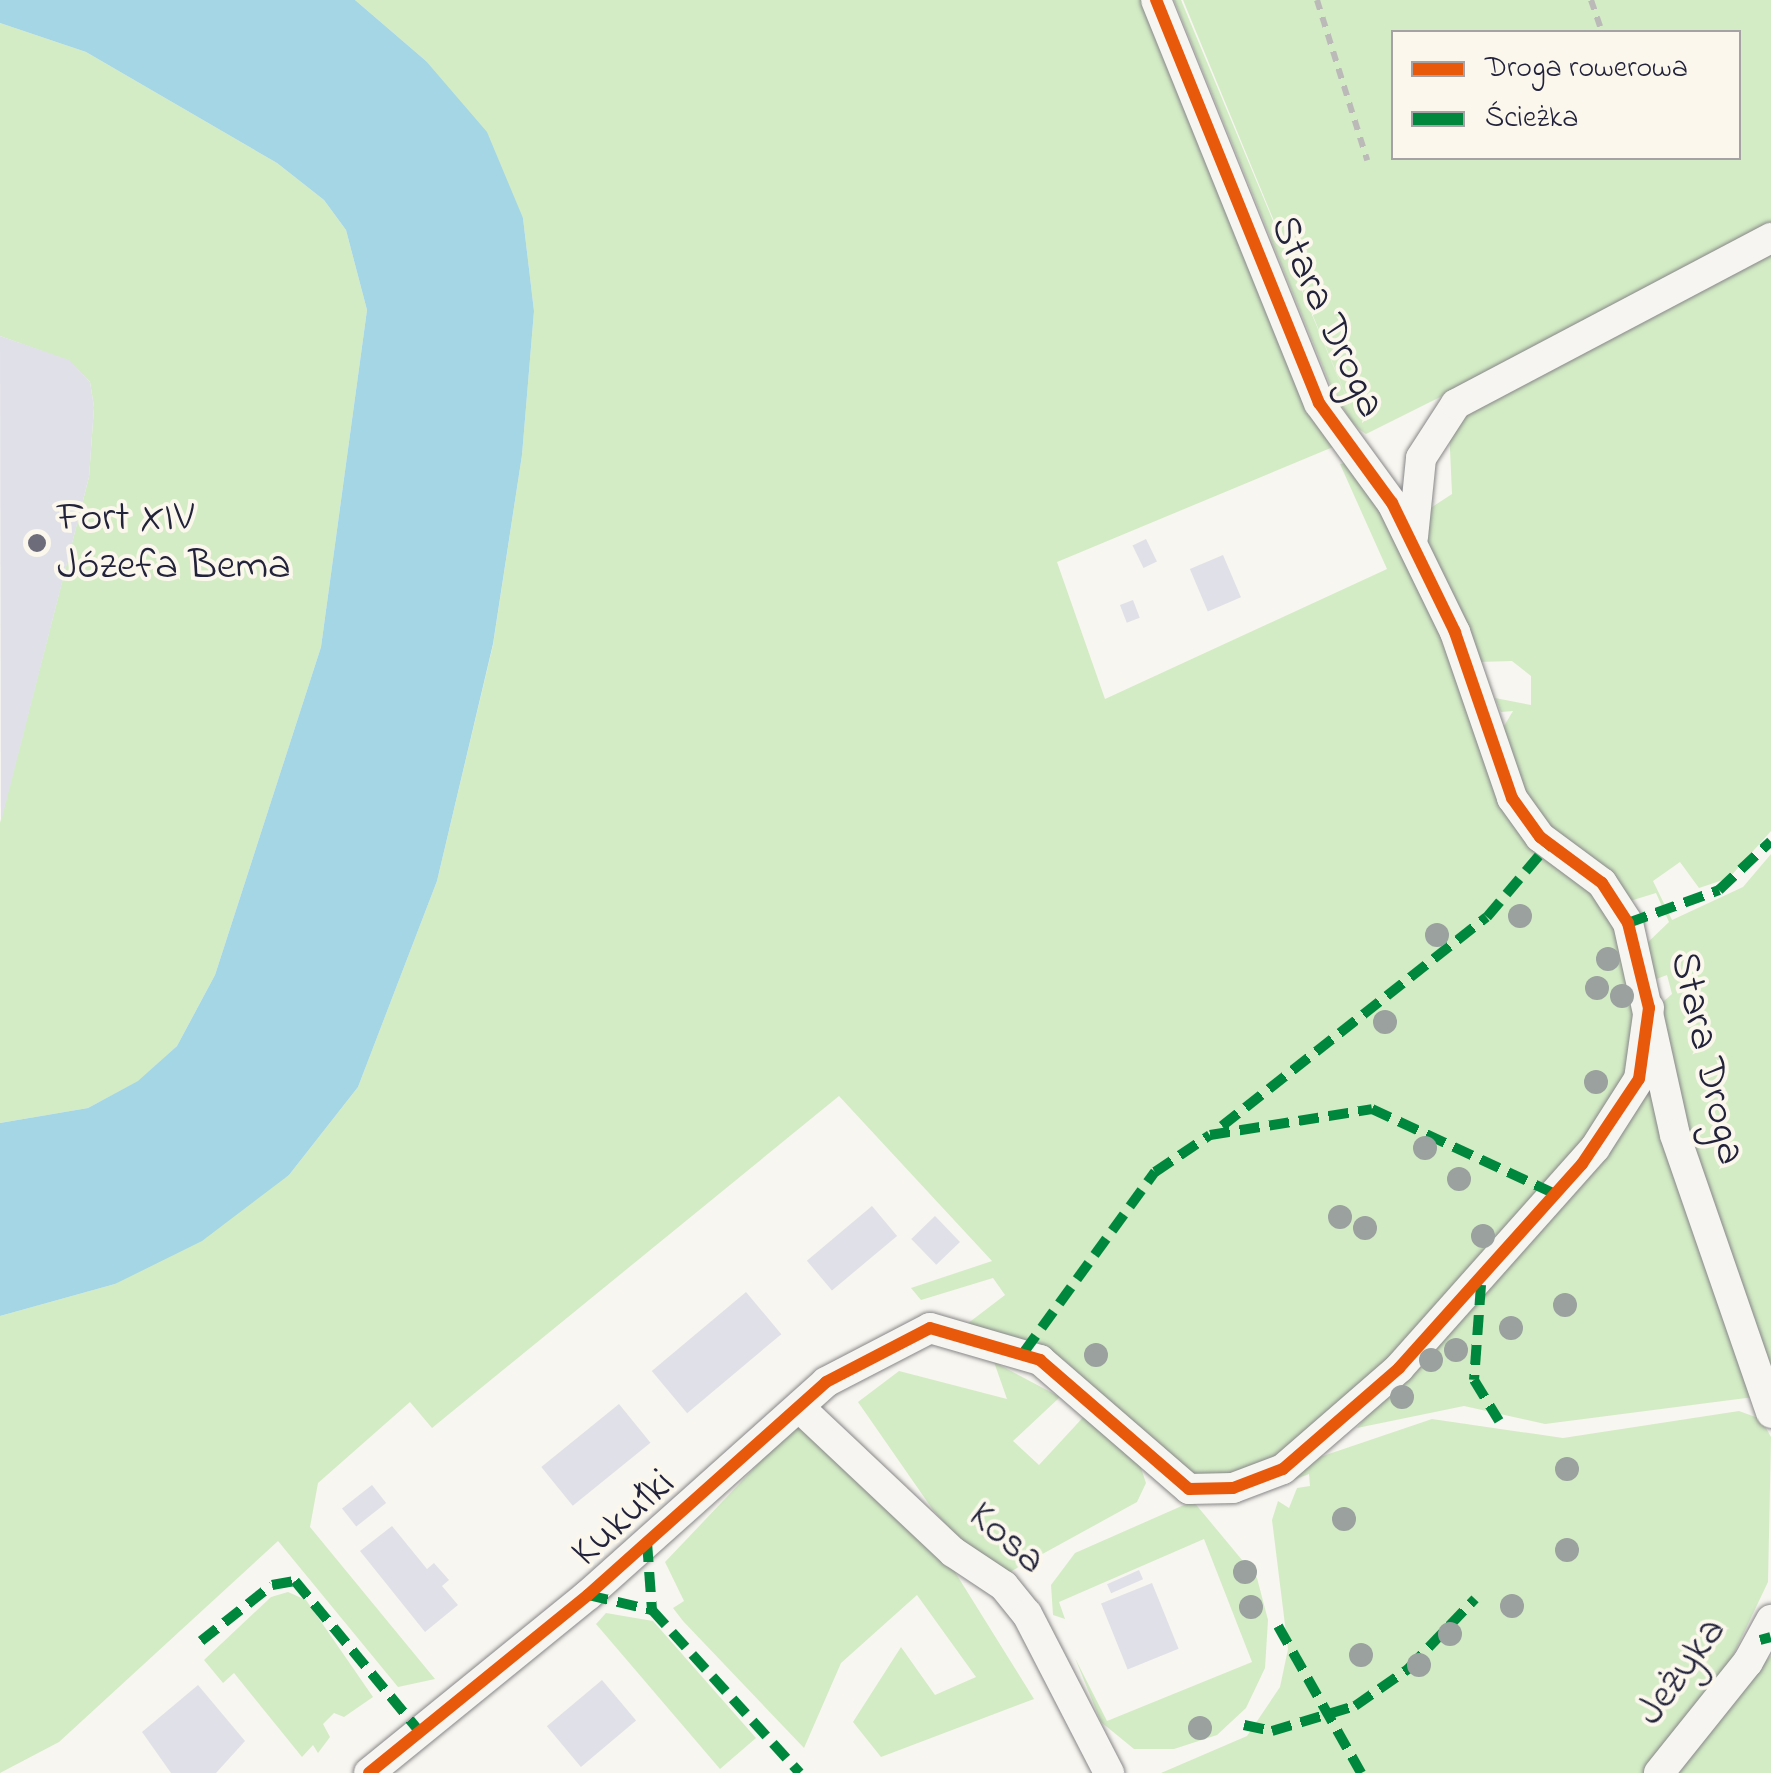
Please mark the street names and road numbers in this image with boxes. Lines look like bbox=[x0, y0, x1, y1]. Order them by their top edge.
street label: Stara Droga bbox=[1257, 208, 1395, 426]
street label: Stara Droga bbox=[1657, 947, 1755, 1169]
street label: Kukułki bbox=[562, 1459, 686, 1579]
street label: Kosa bbox=[957, 1492, 1055, 1586]
street label: Jeżyka bbox=[1626, 1608, 1738, 1736]

